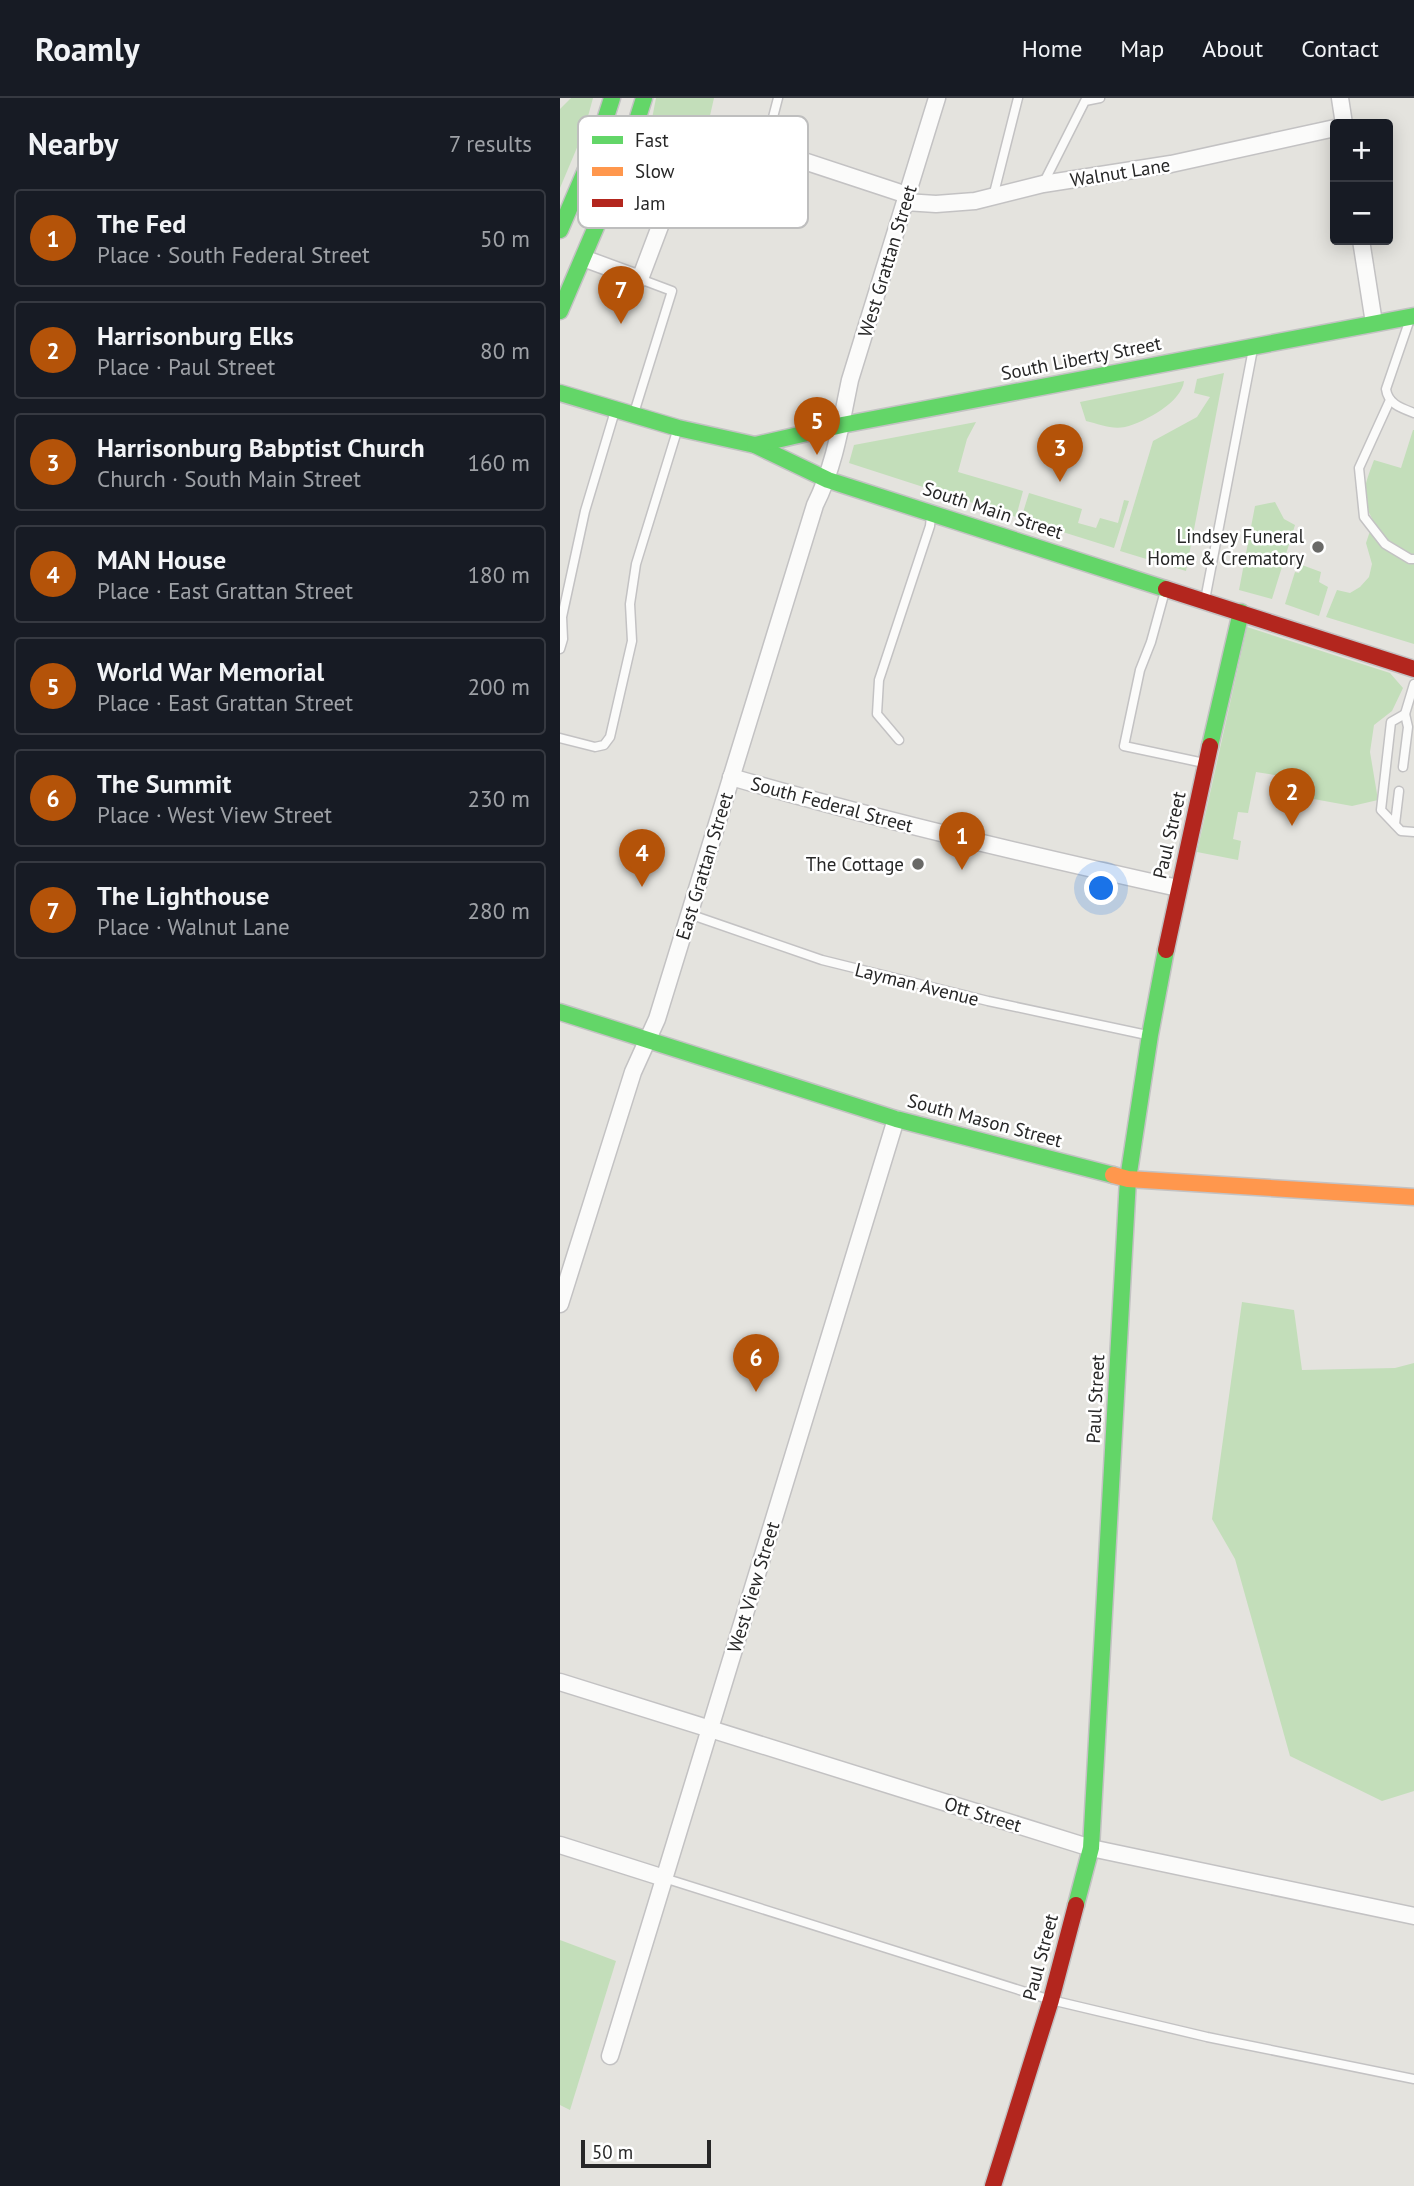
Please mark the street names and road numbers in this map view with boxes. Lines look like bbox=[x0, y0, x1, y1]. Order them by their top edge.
street label: Walnut Lane bbox=[1068, 152, 1172, 192]
street label: West Grattan Street bbox=[852, 181, 922, 340]
street label: South Liberty Street bbox=[999, 331, 1164, 385]
street label: South Main Street bbox=[920, 476, 1067, 544]
street label: South Federal Street bbox=[748, 771, 916, 837]
street label: East Grattan Street bbox=[670, 789, 738, 943]
street label: Paul Street bbox=[1147, 789, 1191, 881]
street label: Layman Avenue bbox=[853, 957, 981, 1011]
street label: South Mason Street bbox=[905, 1088, 1065, 1152]
street label: Paul Street bbox=[1081, 1353, 1109, 1444]
street label: West View Street bbox=[722, 1518, 785, 1656]
street label: Ott Street bbox=[941, 1791, 1025, 1837]
street label: Paul Street bbox=[1017, 1910, 1063, 2003]

